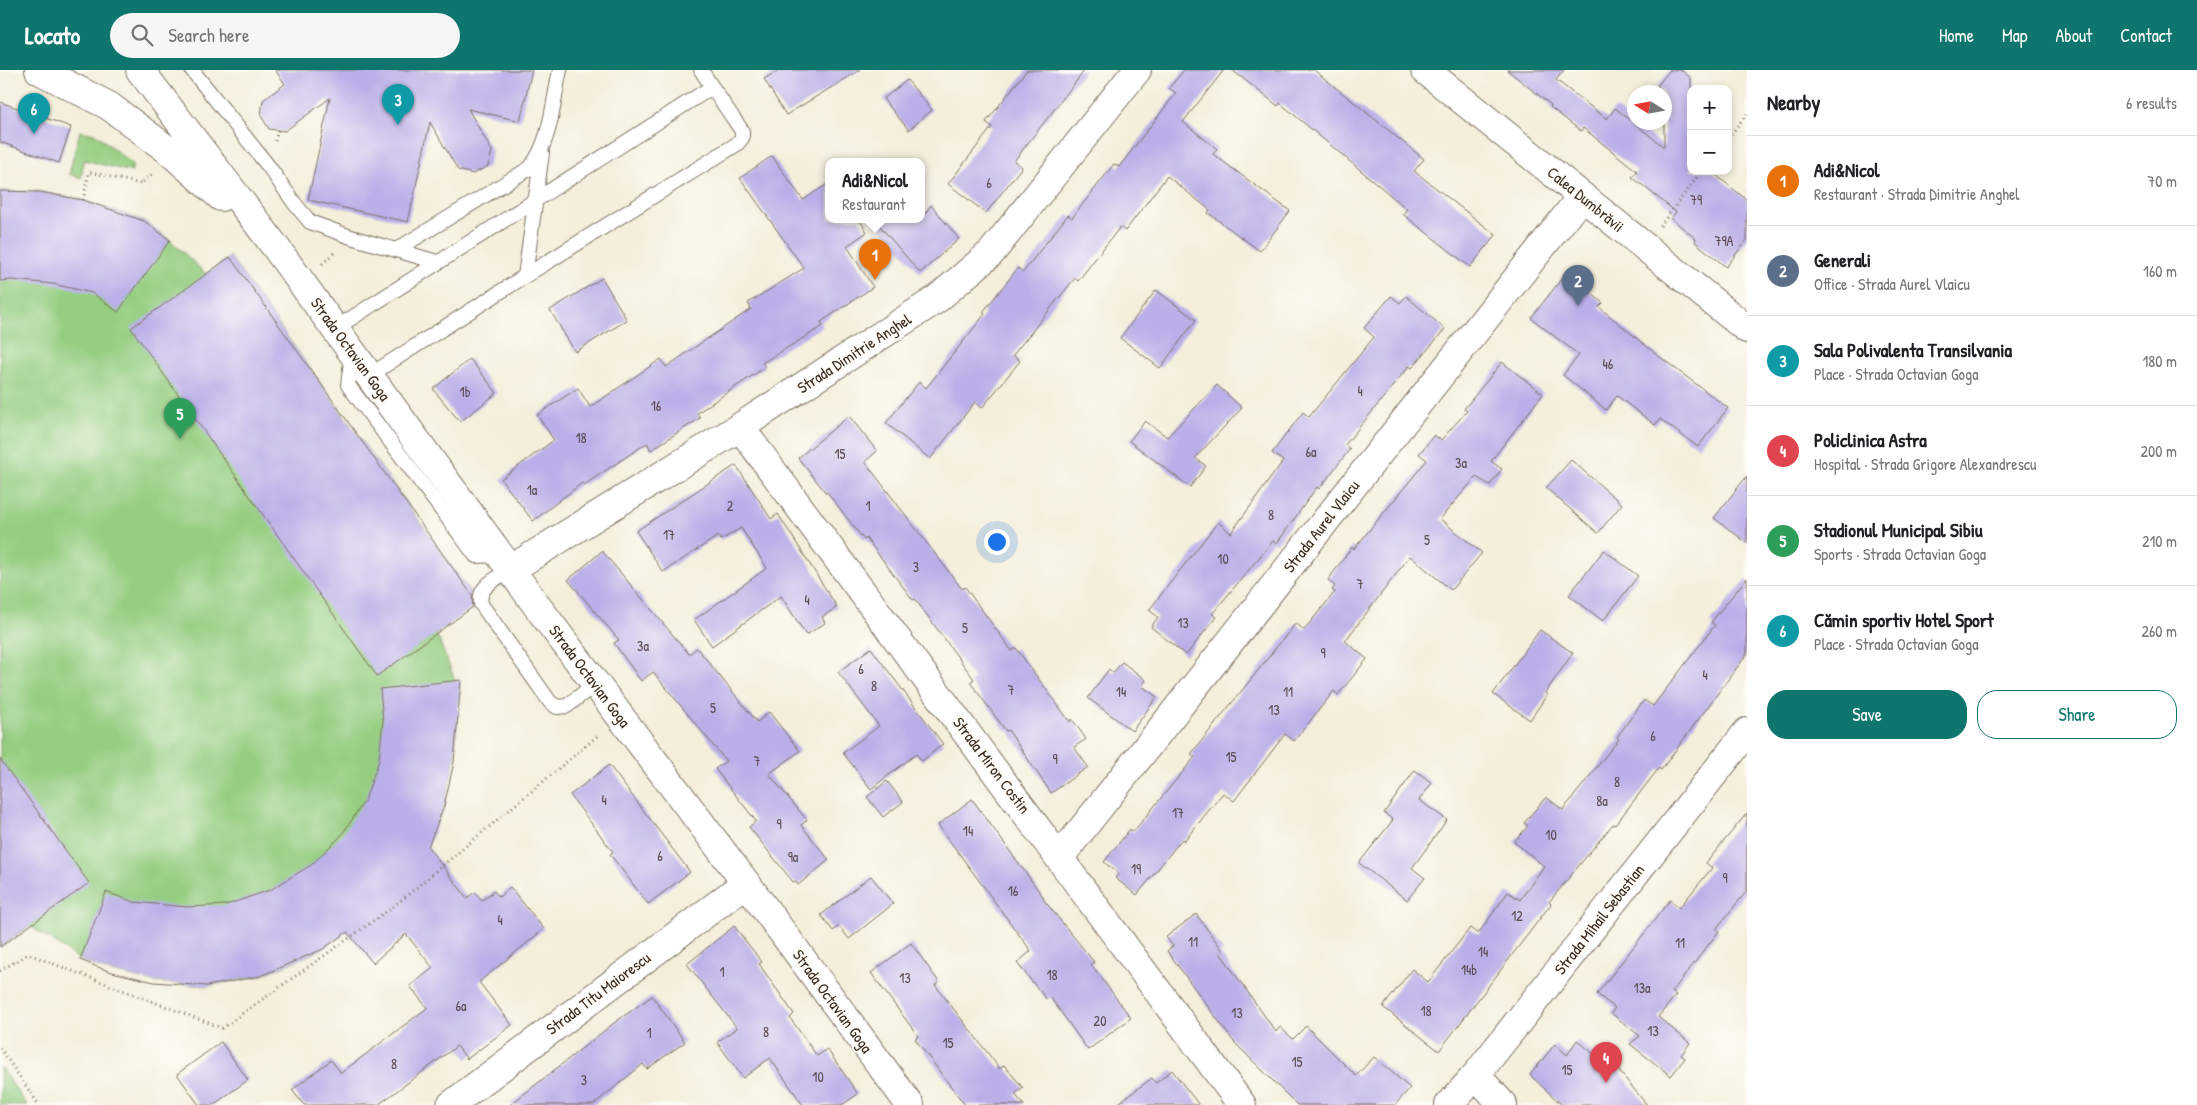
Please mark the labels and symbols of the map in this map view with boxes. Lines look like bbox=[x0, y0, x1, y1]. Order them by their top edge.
pin: 3 bbox=[382, 84, 414, 125]
north arrow bbox=[1627, 85, 1672, 130]
pin: 6 bbox=[18, 93, 50, 134]
street label: Calea Dumbrăvii bbox=[1543, 161, 1629, 237]
house number: 6 bbox=[986, 173, 992, 192]
house number: 79 bbox=[1690, 190, 1702, 209]
house number: 79A bbox=[1715, 231, 1734, 250]
pin: 1 bbox=[859, 239, 891, 280]
pin: 2 bbox=[1562, 265, 1594, 306]
street label: Strada Octavian Goga bbox=[306, 293, 396, 405]
street label: Strada Dimitrie Anghel bbox=[793, 307, 916, 398]
house number: 46 bbox=[1603, 354, 1614, 373]
house number: 4 bbox=[1357, 381, 1363, 400]
house number: 1b bbox=[460, 382, 471, 401]
house number: 16 bbox=[651, 396, 662, 415]
pin: 5 bbox=[164, 398, 196, 439]
house number: 18 bbox=[575, 428, 587, 447]
house number: 6a bbox=[1305, 442, 1317, 461]
house number: 15 bbox=[834, 444, 846, 463]
house number: 3a bbox=[1455, 453, 1467, 472]
street label: Strada Aurel Vlaicu bbox=[1278, 475, 1364, 577]
house number: 1a bbox=[527, 480, 538, 499]
house number: 2 bbox=[727, 496, 734, 515]
house number: 1 bbox=[865, 496, 871, 515]
house number: 8 bbox=[1268, 505, 1274, 524]
house number: 17 bbox=[663, 525, 675, 544]
your location bbox=[984, 529, 1010, 555]
house number: 5 bbox=[1424, 530, 1430, 549]
house number: 10 bbox=[1217, 549, 1229, 568]
house number: 3 bbox=[913, 557, 919, 576]
house number: 7 bbox=[1357, 574, 1364, 593]
house number: 4 bbox=[804, 590, 810, 609]
house number: 13 bbox=[1177, 613, 1189, 632]
house number: 5 bbox=[962, 618, 968, 637]
street label: Strada Octavian Goga bbox=[544, 620, 636, 732]
house number: 3a bbox=[637, 636, 649, 655]
house number: 9 bbox=[1320, 643, 1326, 662]
house number: 6 bbox=[858, 659, 864, 678]
house number: 4 bbox=[1702, 665, 1708, 684]
house number: 8 bbox=[871, 676, 877, 695]
house number: 7 bbox=[1008, 680, 1015, 699]
house number: 14 bbox=[1116, 682, 1126, 701]
house number: 11 bbox=[1283, 682, 1293, 701]
house number: 5 bbox=[710, 698, 716, 717]
house number: 13 bbox=[1268, 700, 1280, 719]
street label: Strada Miron Costin bbox=[948, 712, 1036, 818]
house number: 6 bbox=[1650, 726, 1656, 745]
house number: 15 bbox=[1225, 747, 1237, 766]
house number: 9 bbox=[1052, 749, 1058, 768]
house number: 7 bbox=[754, 751, 761, 770]
house number: 8 bbox=[1614, 772, 1620, 791]
house number: 4 bbox=[601, 790, 607, 809]
house number: 8a bbox=[1596, 791, 1608, 810]
house number: 17 bbox=[1172, 803, 1184, 822]
house number: 9 bbox=[776, 814, 782, 833]
house number: 14 bbox=[963, 821, 973, 840]
house number: 10 bbox=[1545, 825, 1557, 844]
house number: 6 bbox=[657, 846, 663, 865]
house number: 9a bbox=[788, 847, 799, 866]
house number: 19 bbox=[1131, 859, 1141, 878]
street label: Strada Mihail Sebastian bbox=[1549, 859, 1649, 979]
house number: 9 bbox=[1722, 868, 1728, 887]
house number: 16 bbox=[1008, 881, 1019, 900]
house number: 12 bbox=[1511, 906, 1523, 925]
house number: 4 bbox=[497, 910, 503, 929]
house number: 11 bbox=[1188, 932, 1198, 951]
house number: 11 bbox=[1675, 933, 1685, 952]
house number: 14 bbox=[1478, 942, 1488, 961]
street label: Strada Octavian Goga bbox=[788, 945, 878, 1057]
street label: Strada Titu Maiorescu bbox=[541, 946, 655, 1039]
house number: 14b bbox=[1461, 960, 1477, 979]
house number: 1 bbox=[719, 962, 725, 981]
house number: 18 bbox=[1046, 965, 1058, 984]
house number: 13 bbox=[899, 968, 911, 987]
house number: 13a bbox=[1634, 978, 1651, 997]
house number: 6a bbox=[455, 996, 467, 1015]
house number: 18 bbox=[1420, 1001, 1432, 1020]
house number: 13 bbox=[1231, 1003, 1243, 1022]
house number: 20 bbox=[1094, 1011, 1106, 1030]
house number: 13 bbox=[1647, 1021, 1659, 1040]
house number: 8 bbox=[763, 1022, 769, 1041]
house number: 1 bbox=[646, 1023, 652, 1042]
house number: 15 bbox=[942, 1033, 954, 1052]
pin: 4 bbox=[1590, 1042, 1622, 1083]
house number: 15 bbox=[1291, 1052, 1303, 1071]
house number: 8 bbox=[391, 1054, 397, 1073]
house number: 15 bbox=[1561, 1060, 1573, 1079]
house number: 10 bbox=[812, 1067, 824, 1086]
house number: 3 bbox=[581, 1070, 587, 1089]

